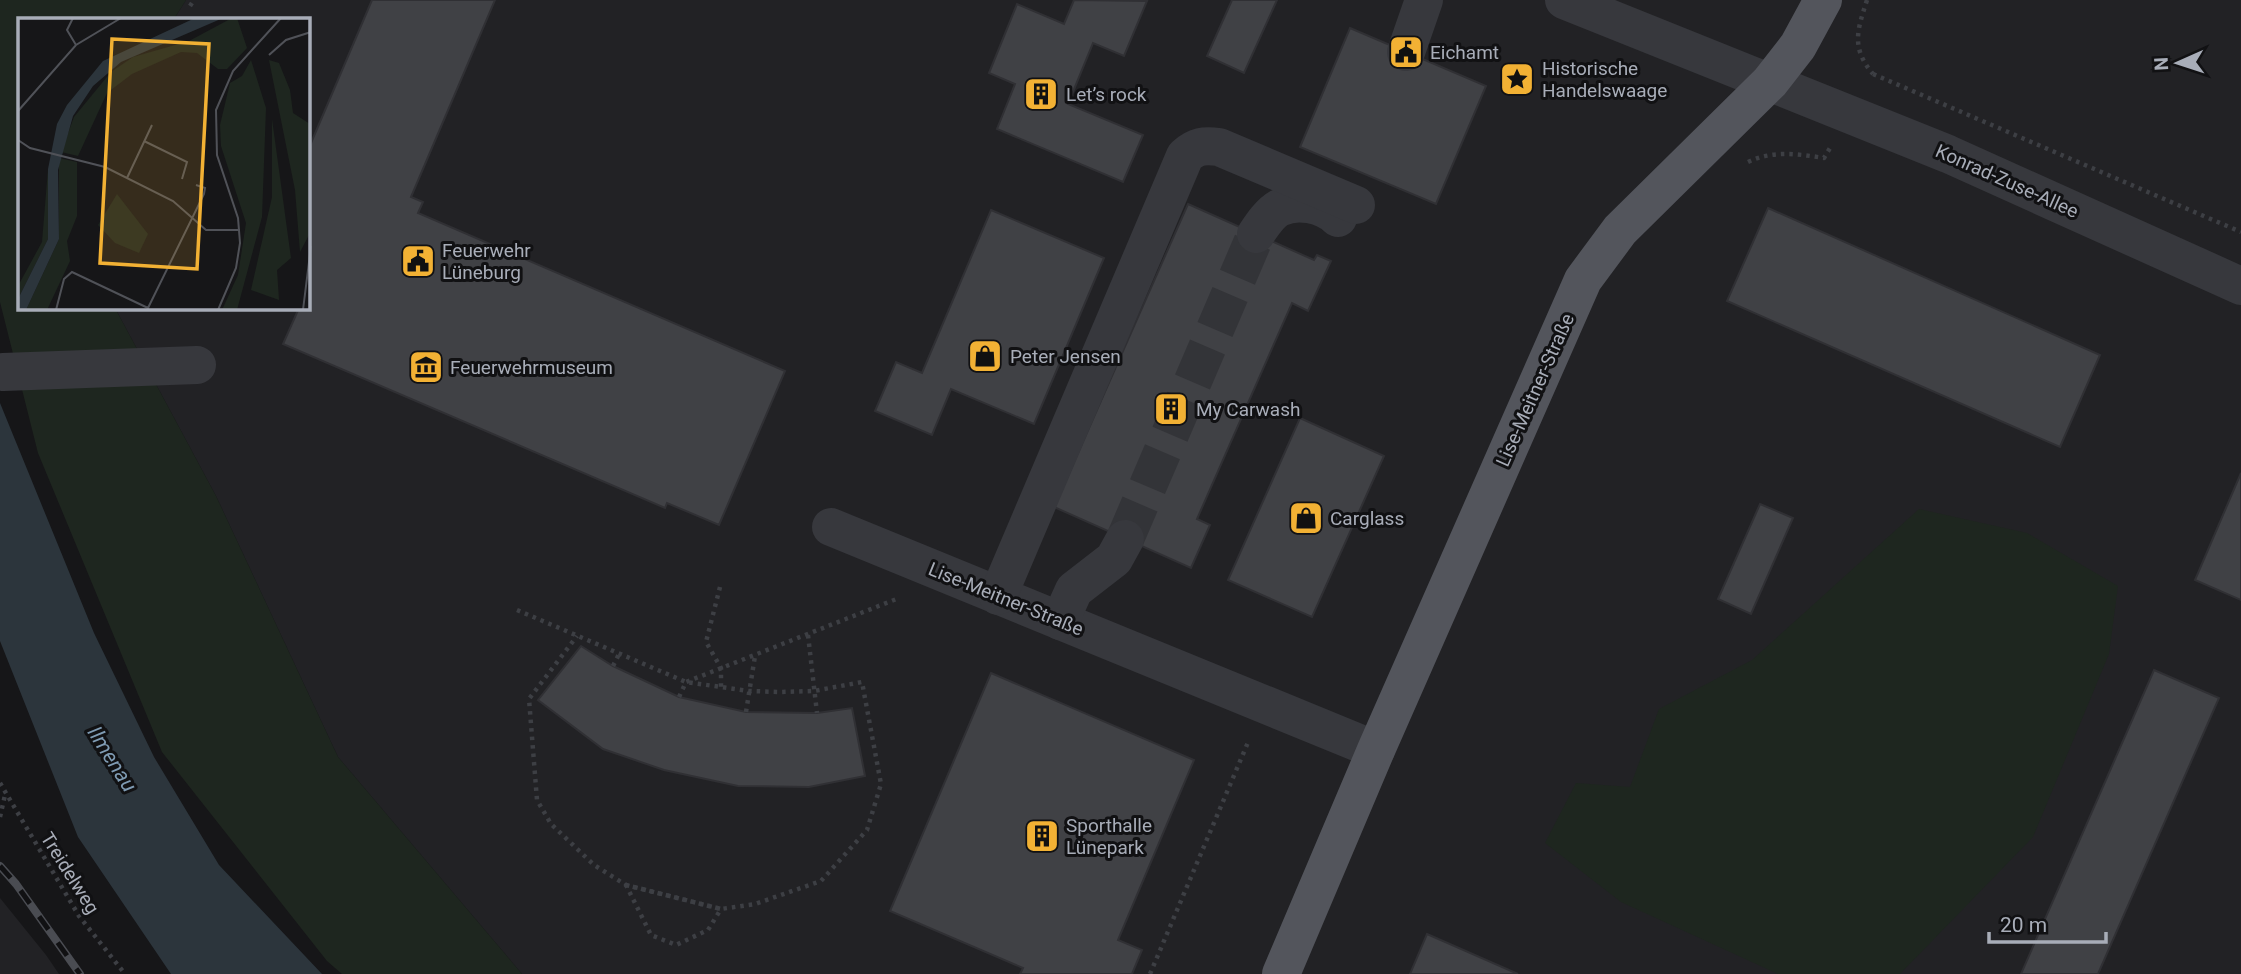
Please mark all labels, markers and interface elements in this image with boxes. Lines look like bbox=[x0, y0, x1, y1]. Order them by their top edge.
inset map bbox=[18, 18, 310, 310]
north arrow bbox=[2143, 28, 2213, 98]
public building icon: Eichamt bbox=[1387, 33, 1425, 71]
place label: Eichamt bbox=[1430, 41, 1499, 64]
place label: Historische Handelswaage bbox=[1542, 57, 1667, 102]
text: N bbox=[2150, 57, 2173, 71]
place icon: Historische Handelswaage bbox=[1498, 60, 1536, 98]
building icon: Let’s rock bbox=[1022, 75, 1060, 113]
place label: Let’s rock bbox=[1066, 83, 1147, 106]
street label: Konrad-Zuse-Allee bbox=[1932, 139, 2082, 223]
place label: Feuerwehr Lüneburg bbox=[442, 239, 531, 284]
public building icon: Feuerwehr Lüneburg bbox=[399, 242, 437, 280]
street label: Lise-Meitner-Straße bbox=[1491, 310, 1579, 470]
shop icon: Peter Jensen bbox=[966, 337, 1004, 375]
place label: Peter Jensen bbox=[1010, 345, 1121, 368]
museum icon: Feuerwehrmuseum bbox=[407, 348, 445, 386]
place label: Feuerwehrmuseum bbox=[450, 356, 613, 379]
building icon: My Carwash bbox=[1152, 390, 1190, 428]
place label: My Carwash bbox=[1196, 398, 1300, 421]
shop icon: Carglass bbox=[1287, 499, 1325, 537]
place label: Carglass bbox=[1330, 507, 1404, 530]
street label: Lise-Meitner-Straße bbox=[925, 557, 1087, 641]
water label: Ilmenau bbox=[83, 722, 141, 796]
place label: Sporthalle Lünepark bbox=[1066, 814, 1152, 859]
building icon: Sporthalle Lünepark bbox=[1023, 817, 1061, 855]
street label: Treidelweg bbox=[36, 828, 104, 918]
scale bar bbox=[1989, 900, 2106, 944]
text: 20 m bbox=[2000, 913, 2047, 937]

